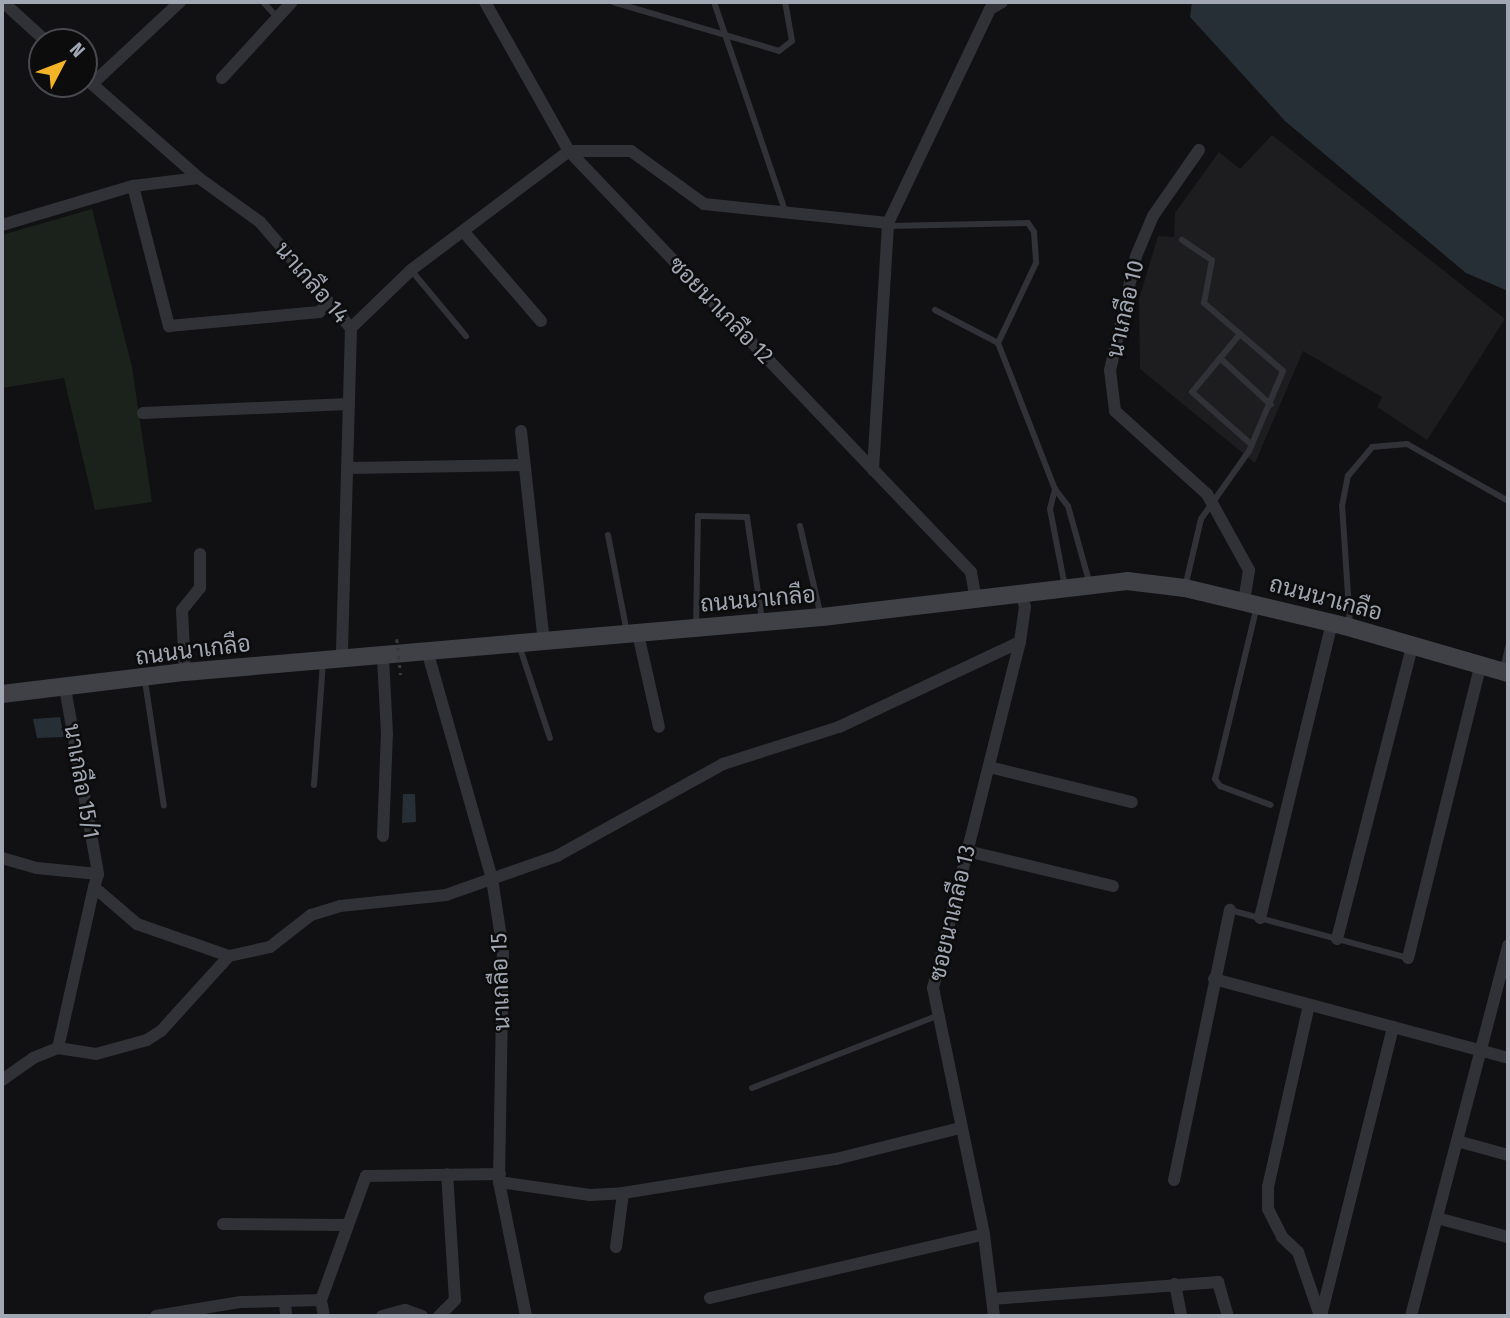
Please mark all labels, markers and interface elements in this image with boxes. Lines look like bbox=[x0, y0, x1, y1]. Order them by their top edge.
north arrow bbox=[28, 28, 98, 98]
text: N bbox=[65, 38, 90, 62]
street label: นาเกลือ 14 bbox=[269, 236, 355, 328]
street label: ซอยนาเกลือ 12 bbox=[663, 251, 779, 369]
street label: นาเกลือ 10 bbox=[1100, 257, 1150, 361]
street label: ถนนนาเกลือ bbox=[1267, 570, 1385, 626]
street label: ถนนนาเกลือ bbox=[699, 580, 817, 618]
street label: ถนนนาเกลือ bbox=[134, 629, 252, 671]
street label: นาเกลือ 15/1 bbox=[58, 722, 106, 840]
street label: ซอยนาเกลือ 13 bbox=[923, 842, 981, 984]
street label: นาเกลือ 15 bbox=[484, 933, 516, 1031]

